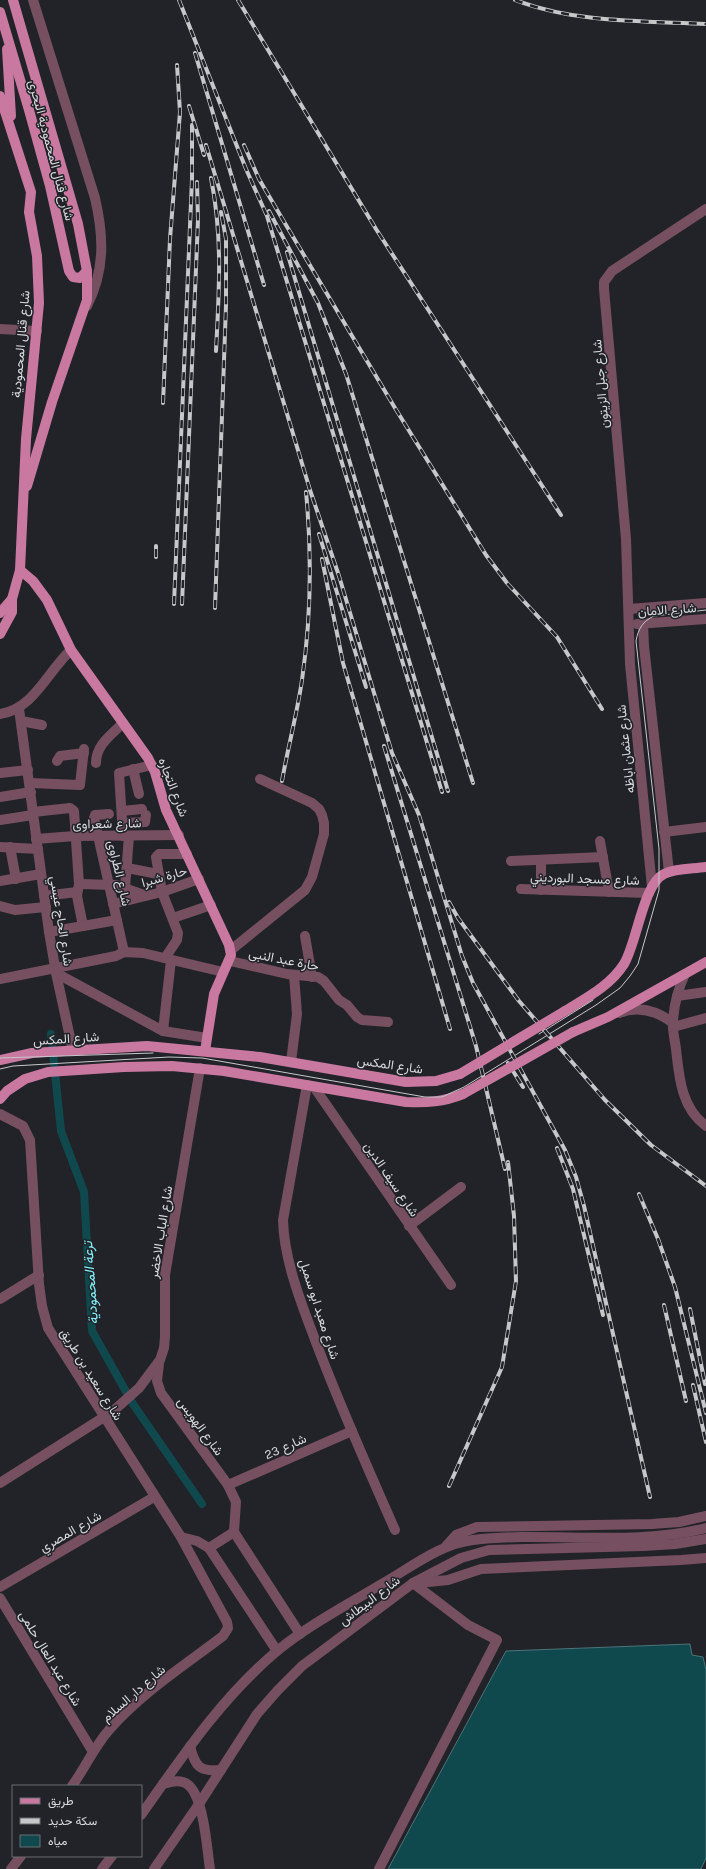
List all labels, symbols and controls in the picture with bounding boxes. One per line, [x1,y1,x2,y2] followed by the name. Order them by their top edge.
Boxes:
[24,78,78,223] street label: شارع قنال المحمودية البحرى
[8,290,35,399] street label: شارع قنال المحمودية
[589,339,614,429] street label: شارع جبل الزيتون
[637,600,697,621] street label: شارع الامان
[613,704,640,794] street label: شارع عثمان اباظه
[153,755,192,820] street label: شارع التجاره
[72,815,142,834] street label: شارع شعراوى
[103,839,134,908] street label: شارع الطراوى
[140,863,189,891] street label: حارة شبرا
[530,869,640,891] street label: شارع مسجد البورديني
[44,875,76,968] street label: شارع الحاج عيسي
[247,945,321,975] street label: حارة عبد النبى
[33,1029,100,1050] street label: شارع المكس
[356,1052,424,1079] street label: شارع المكس
[359,1139,422,1221] street label: شارع سيف الدين
[146,1185,177,1281] street label: شارع الباب الاخضر
[79,1239,102,1325] water label: ترعة المحمودية
[294,1257,343,1362] street label: شارع معبد ابو سمبل
[56,1326,126,1424] street label: شارع سعيد بن طريق
[173,1394,227,1460] street label: شارع الهويس
[262,1431,309,1464] street label: شارع 23
[37,1508,105,1558] street label: شارع المصري
[336,1573,404,1630] street label: شارع البيطاش
[14,1608,85,1710] street label: شارع عبد العال حلمى
[98,1662,169,1727] street label: شارع دار السلام
[12,1785,142,1857] legend
[48,1794,74,1809] text: طريق
[48,1814,97,1828] text: سكة حديد
[48,1834,67,1848] text: مياه

